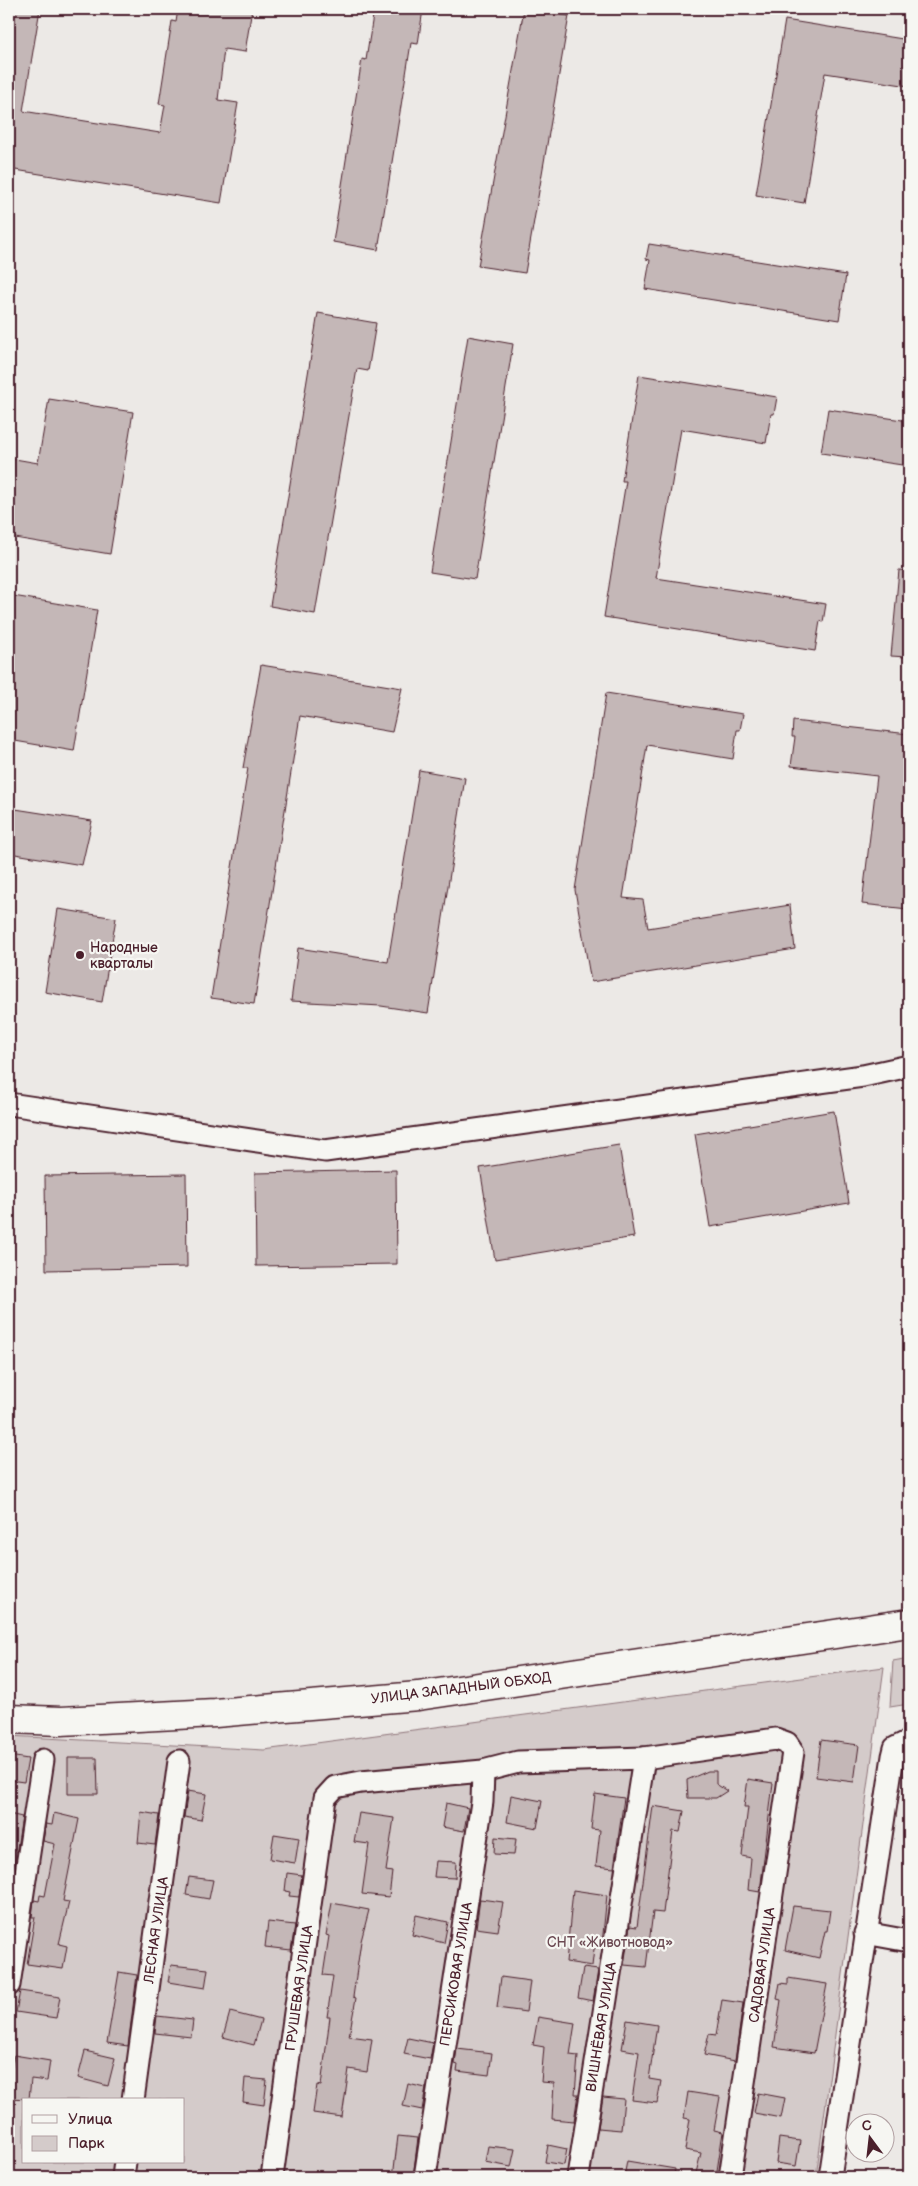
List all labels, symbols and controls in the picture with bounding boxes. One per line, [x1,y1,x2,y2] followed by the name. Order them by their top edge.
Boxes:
[90,939,158,972] place label: Народные кварталы
[74,949,86,961] marker: Народные кварталы
[370,1668,552,1708] street label: УЛИЦА ЗАПАДНЫЙ ОБХОД
[140,1875,172,1985] street label: ЛЕСНАЯ УЛИЦА
[436,1900,476,2047] street label: ПЕРСИКОВАЯ УЛИЦА
[745,1906,779,2024] street label: САДОВАЯ УЛИЦА
[282,1923,316,2052] street label: ГРУШЕВАЯ УЛИЦА
[547,1934,673,1951] park label: СНТ «Животновод»
[581,1960,620,2093] street label: ВИШНЁВАЯ УЛИЦА
[22,2098,185,2164] legend
[68,2110,113,2129] text: Улица
[846,2114,896,2164] north arrow
[860,2116,874,2135] text: С
[68,2134,105,2153] text: Парк

